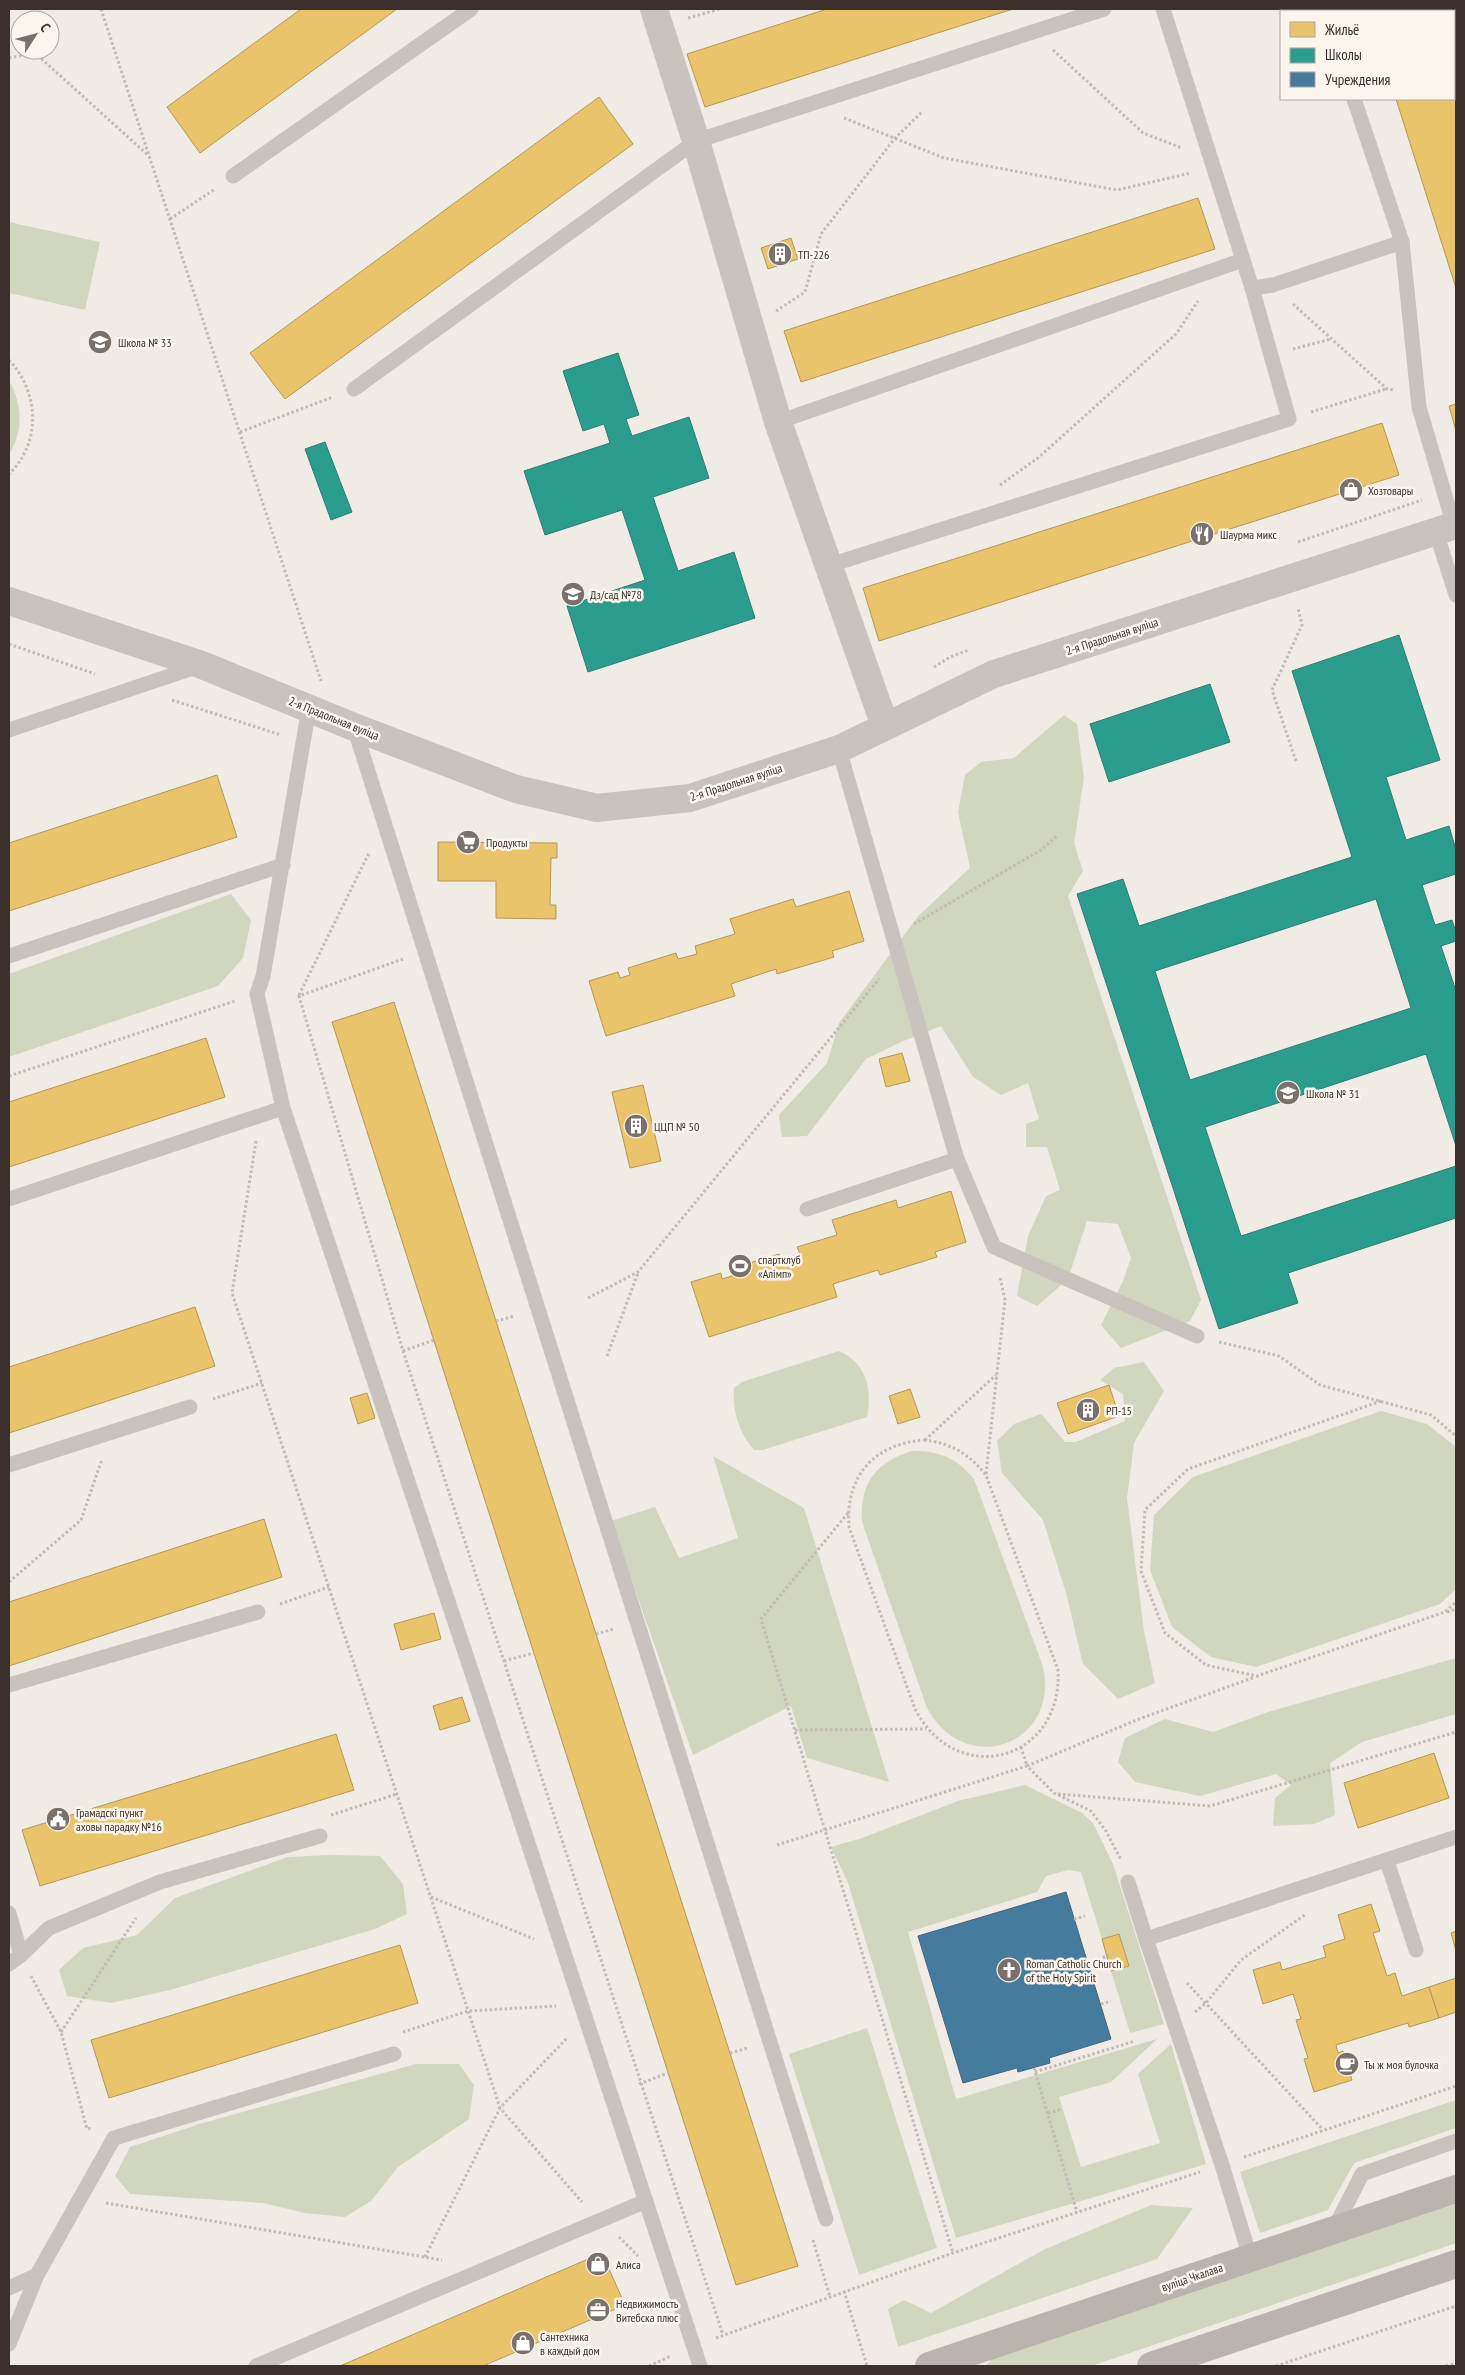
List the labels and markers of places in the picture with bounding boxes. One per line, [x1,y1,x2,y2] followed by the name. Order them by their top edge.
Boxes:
[767,241,793,267] building icon: ТП-226
[798,247,829,262] place label: ТП-226
[87,329,113,355] school or university icon: Школа № 33
[118,335,172,350] place label: Школа № 33
[1338,477,1364,503] shop icon: Хозтовары
[1368,483,1413,498] place label: Хозтовары
[1189,521,1215,547] restaurant icon: Шаурма микс
[1220,527,1278,542] place label: Шаурма микс
[560,581,586,607] school or university icon: Дз/сад №78
[590,587,642,602] place label: Дз/сад №78
[455,829,481,855] supermarket icon: Продукты
[486,835,527,850] place label: Продукты
[1275,1080,1301,1106] school or university icon: Школа № 31
[1306,1086,1360,1101] place label: Школа № 31
[623,1113,649,1139] building icon: ЦЦП № 50
[654,1119,699,1134] place label: ЦЦП № 50
[758,1252,801,1281] place label: спартклуб «Алімп»
[727,1253,753,1279] sports icon: спартклуб «Алімп»
[1075,1397,1101,1423] building icon: РП-15
[1106,1403,1132,1418] place label: РП-15
[76,1805,162,1834] place label: Грамадскі пункт аховы парадку №16
[45,1806,71,1832] public building icon: Грамадскі пункт аховы парадку №16
[1026,1956,1122,1985] place label: Roman Catholic Church of the Holy Spirit
[996,1957,1022,1983] church icon: Roman Catholic Church of the Holy Spirit
[1334,2051,1360,2077] cafe icon: Ты ж моя булочка
[1364,2057,1439,2072] place label: Ты ж моя булочка
[585,2251,611,2277] shop icon: Алиса
[616,2257,641,2272] place label: Алиса
[616,2296,679,2325] place label: Недвижимость Витебска плюс
[585,2297,611,2323] office icon: Недвижимость Витебска плюс
[540,2329,600,2358] place label: Сантехника в каждый дом
[510,2330,536,2356] shop icon: Сантехника в каждый дом

